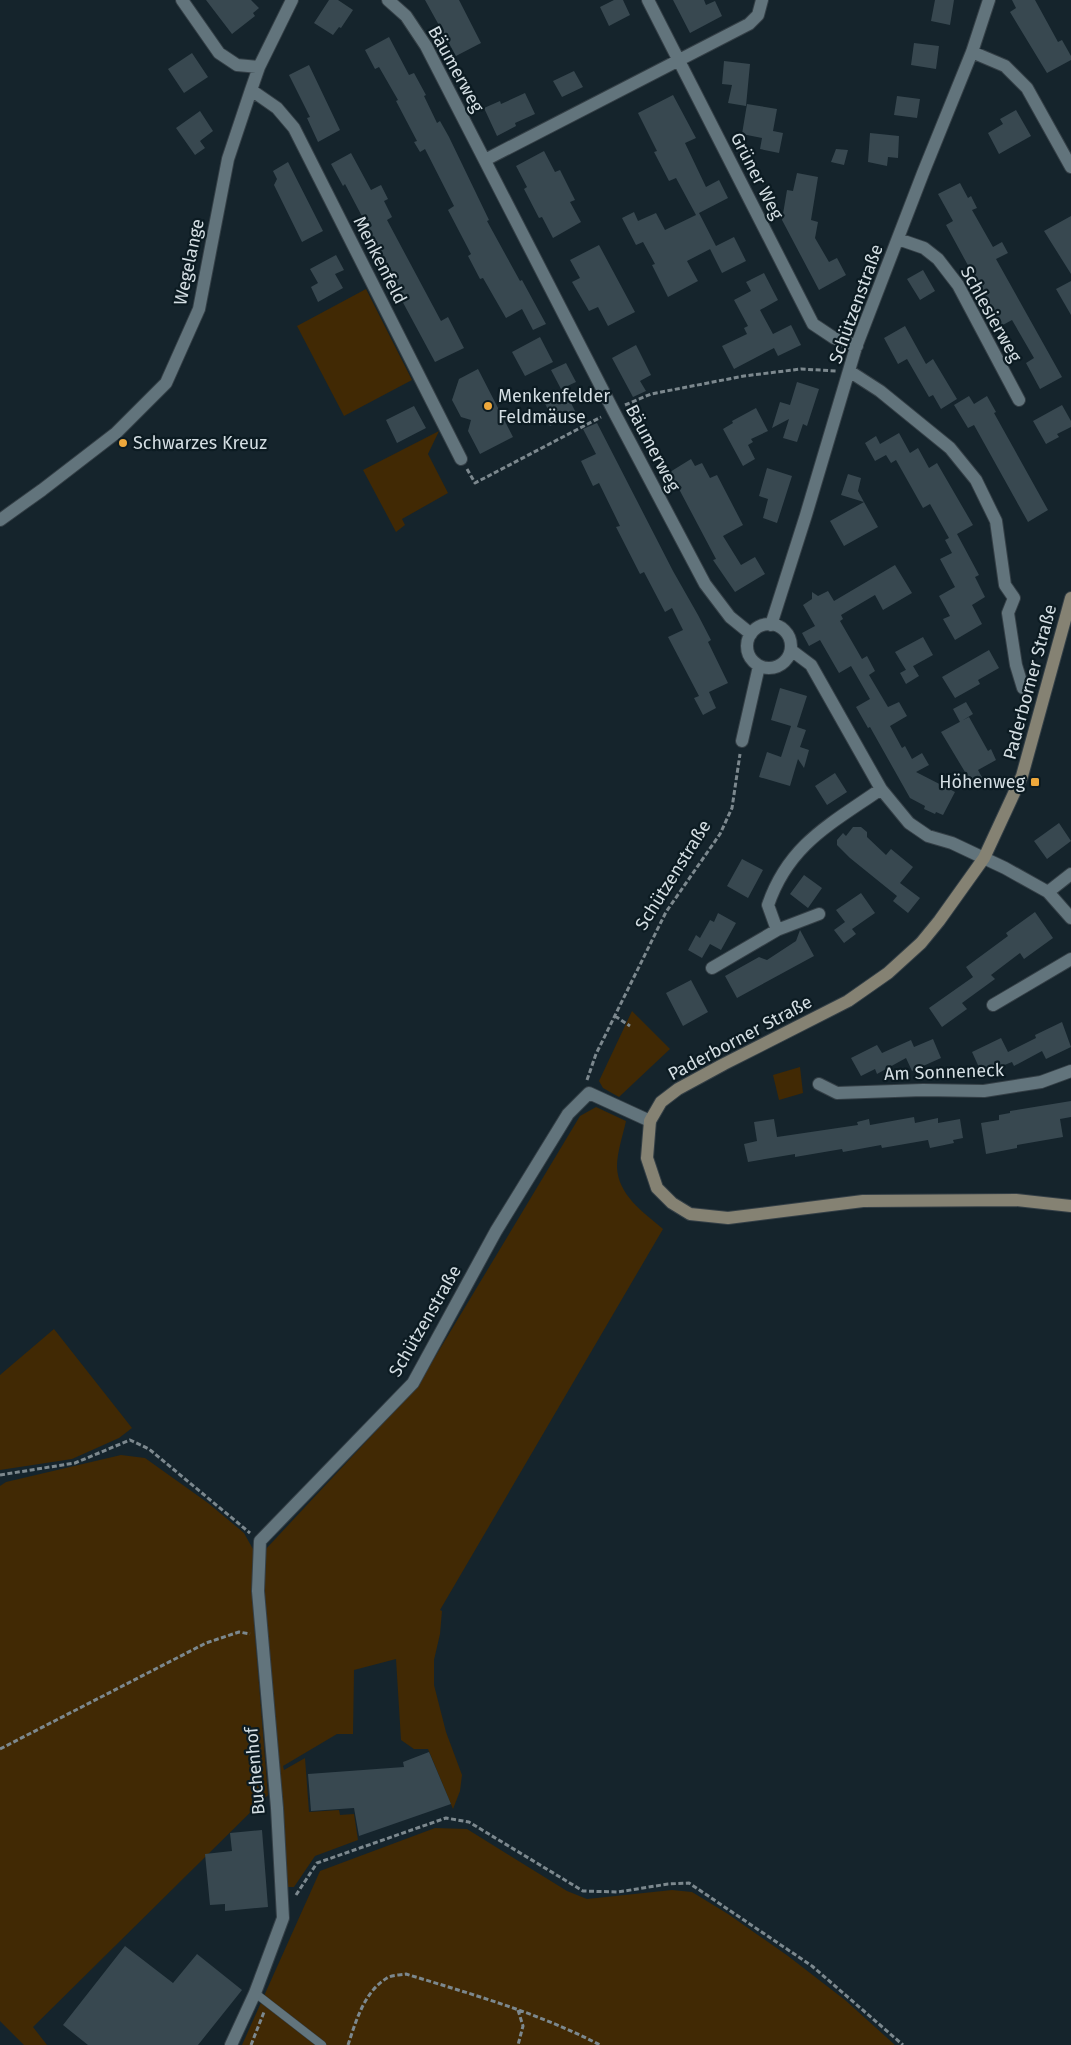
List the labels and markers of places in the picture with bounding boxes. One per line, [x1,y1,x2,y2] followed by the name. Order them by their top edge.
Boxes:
[498,385,610,428] place label: Menkenfelder Feldmäuse
[482,400,494,412] marker: Menkenfelder Feldmäuse
[133,432,267,454] place label: Schwarzes Kreuz
[117,437,129,449] marker: Schwarzes Kreuz
[939,771,1026,793] place label: Höhenweg
[1029,776,1041,788] marker: Höhenweg

